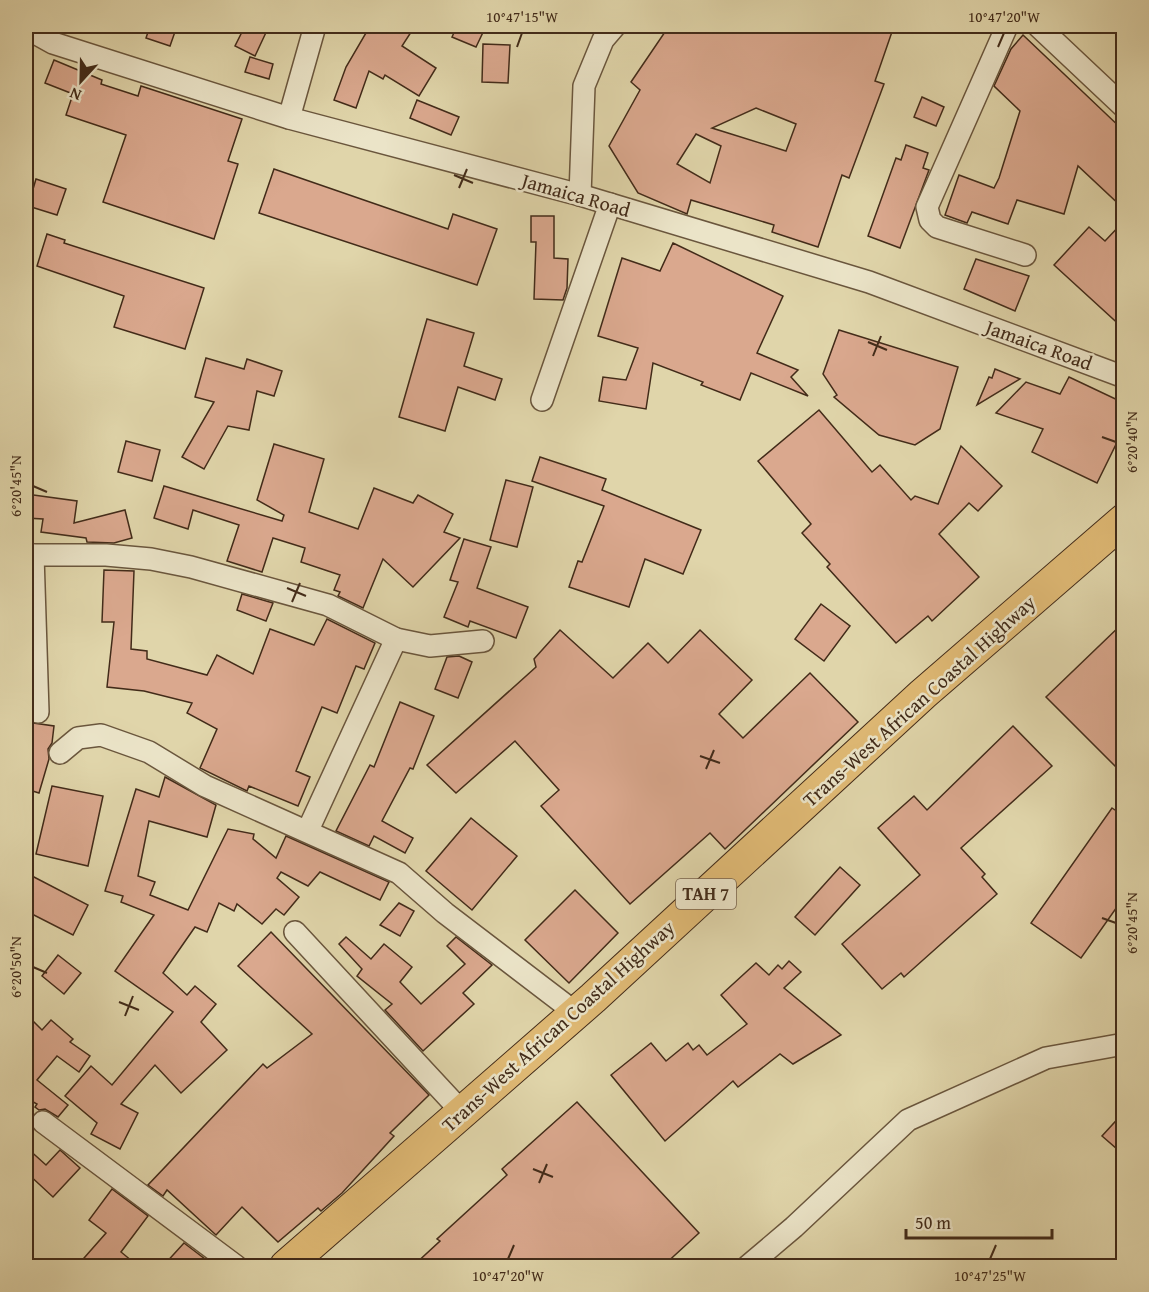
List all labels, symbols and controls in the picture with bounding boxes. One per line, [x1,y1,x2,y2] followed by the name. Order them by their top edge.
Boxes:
[486,6,558,27] text: 10°47'15"W
[968,6,1040,27] text: 10°47'20"W
[51,51,111,111] north arrow
[66,82,85,108] text: N
[516,164,634,224] street label: Jamaica Road
[979,311,1097,377] street label: Jamaica Road
[1121,411,1142,473] text: 6°20'40"N
[5,455,26,517] text: 6°20'45"N
[796,588,1042,813] street label: Trans-West African Coastal Highway
[676,879,736,909] road number: TAH 7
[1121,892,1142,954] text: 6°20'45"N
[435,913,681,1138] street label: Trans-West African Coastal Highway
[5,936,26,998] text: 6°20'50"N
[906,1202,1052,1240] scale bar
[915,1209,951,1236] text: 50 m
[472,1265,544,1286] text: 10°47'20"W
[954,1265,1026,1286] text: 10°47'25"W

